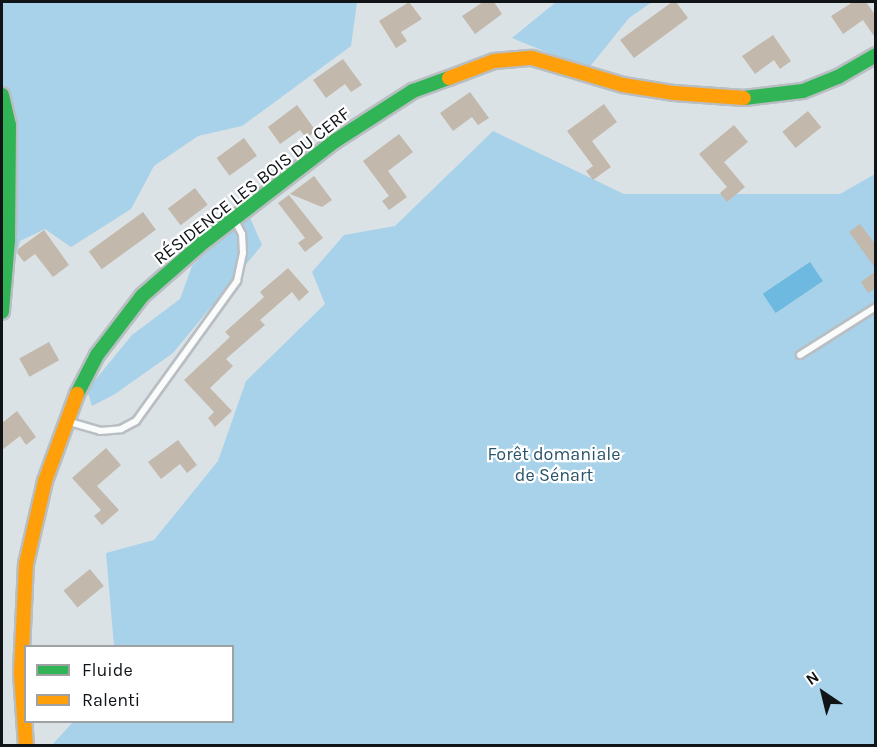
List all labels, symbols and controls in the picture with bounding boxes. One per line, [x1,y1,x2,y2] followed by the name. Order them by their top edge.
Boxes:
[150,103,354,269] street label: RÉSIDENCE LES BOIS DU CERF
[487,444,621,486] park label: Forêt domaniale de Sénart
[24,645,234,723] legend
[82,659,133,681] text: Fluide
[793,663,853,723] north arrow
[802,667,823,689] text: N
[82,689,140,711] text: Ralenti

